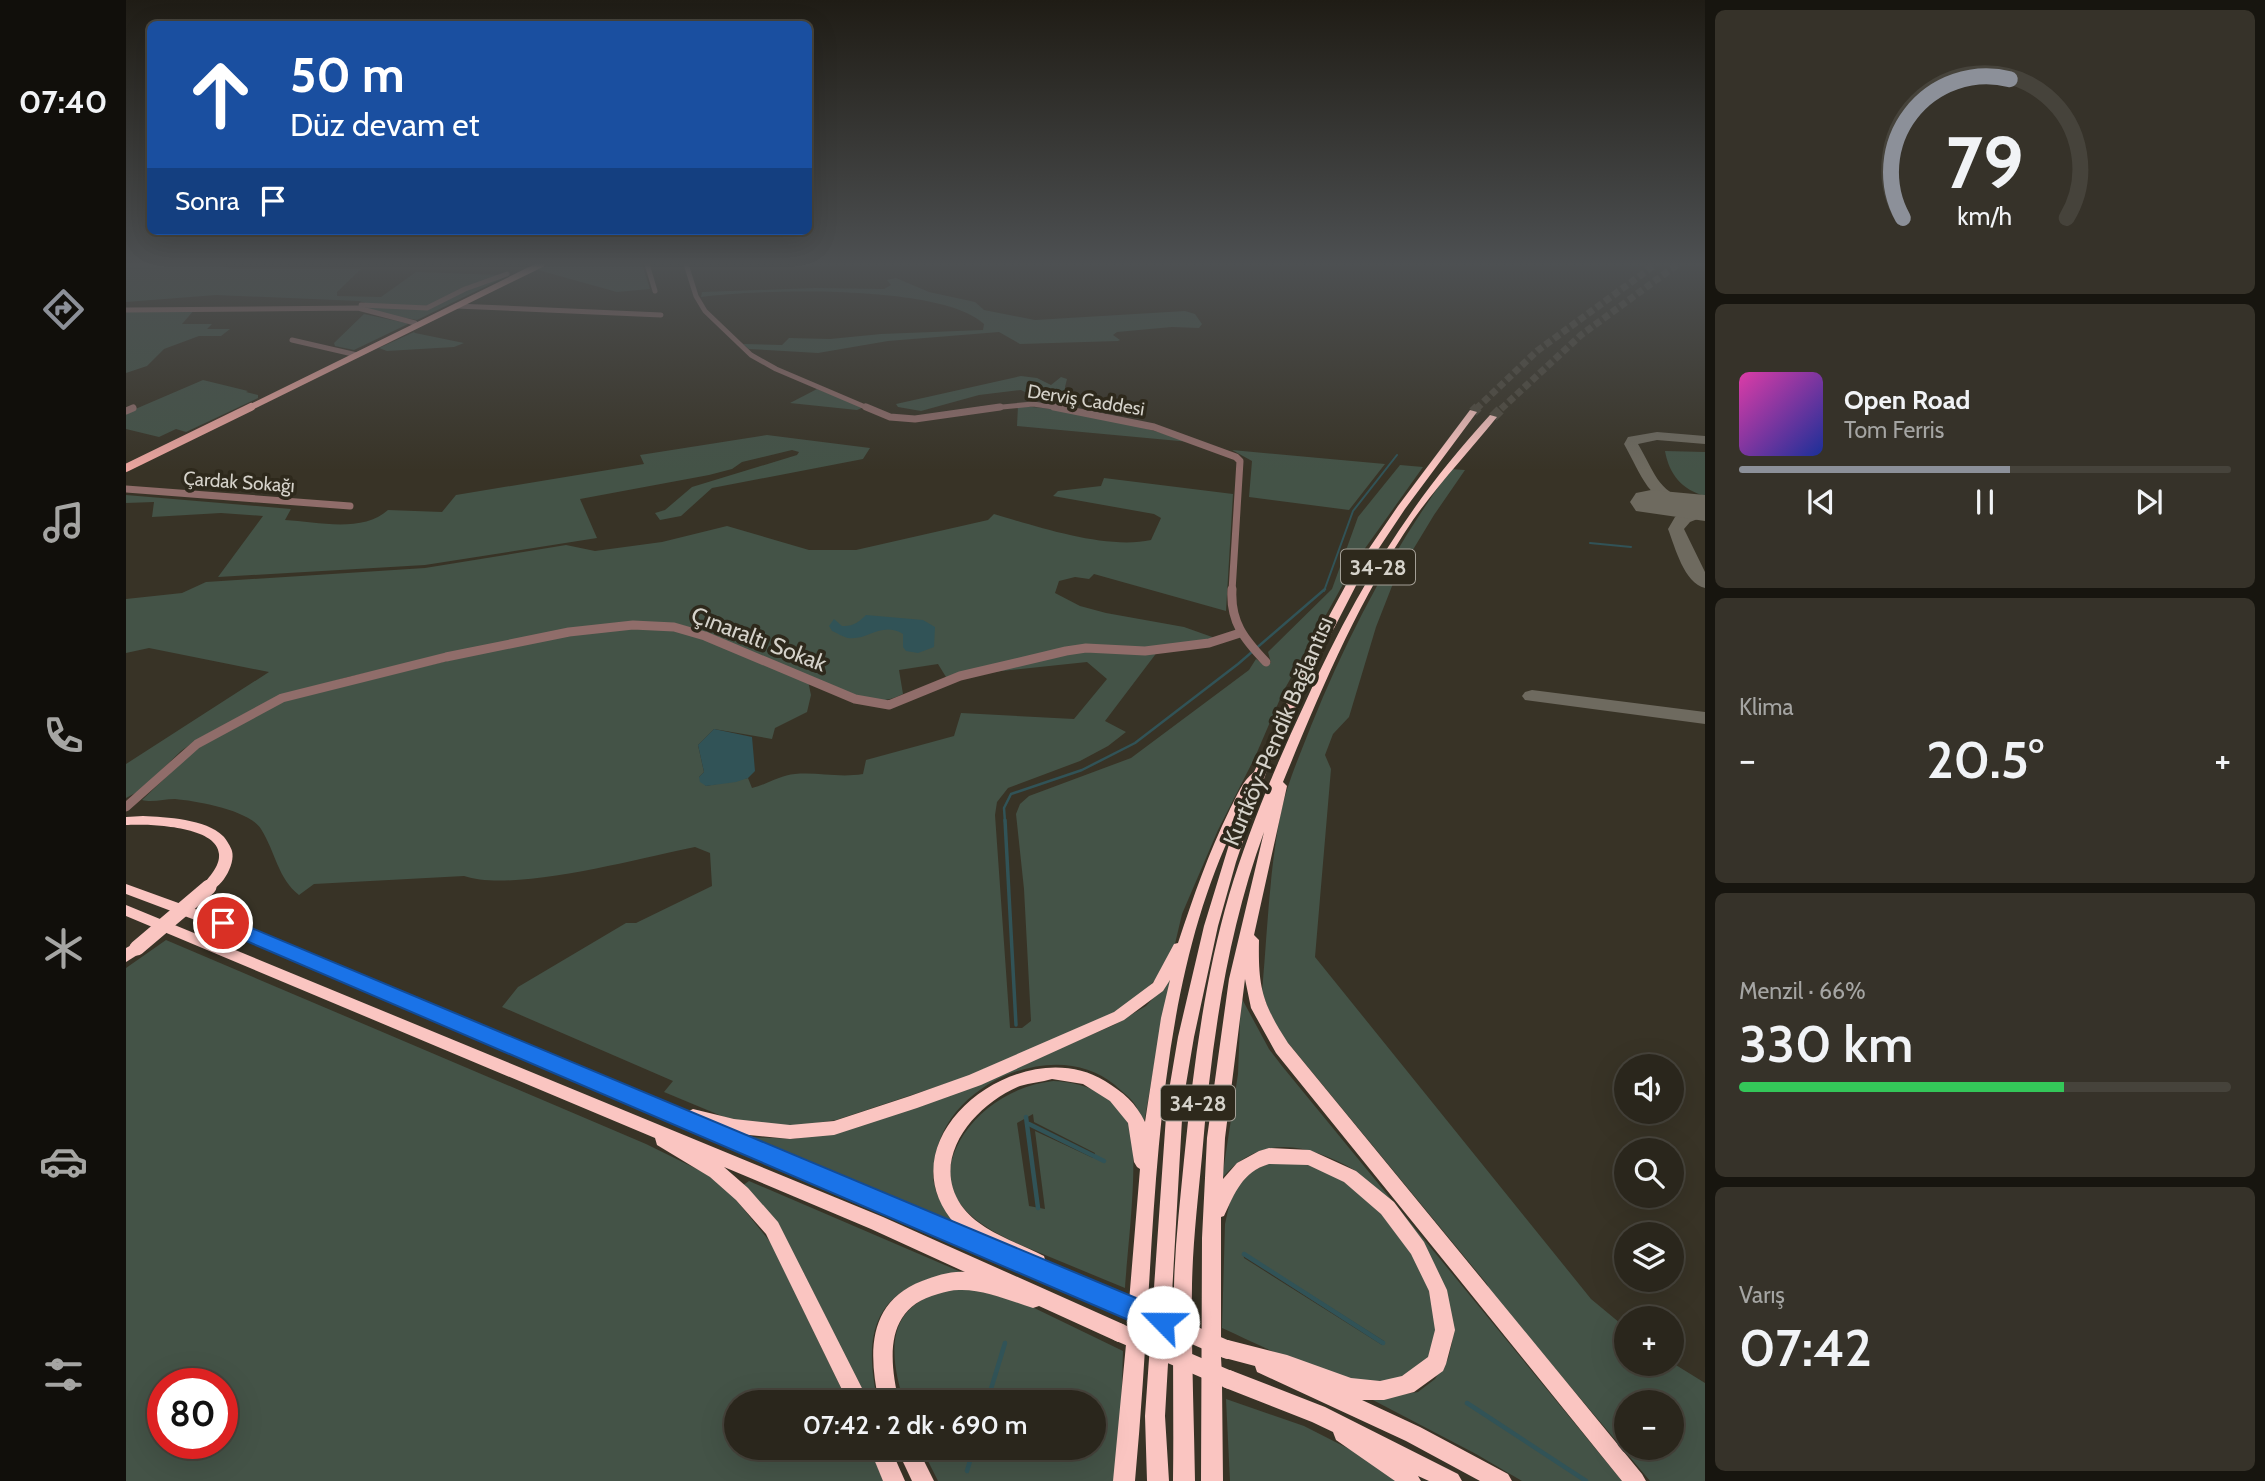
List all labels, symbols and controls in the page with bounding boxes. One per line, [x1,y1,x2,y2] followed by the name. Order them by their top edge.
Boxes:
[290,45,405,104] text: 50 m
[175,49,266,140] icon: ahead
[19,82,107,121] text: 07:40
[290,105,479,144] text: Düz devam et
[1946,118,2024,206] text: 79
[254,182,292,220] icon: arrive
[175,185,240,217] text: Sonra
[1958,201,2012,231] text: km/h
[39,285,88,334] icon: directions
[1026,379,1146,421] street label: Derviş Caddesi
[1844,384,1970,416] text: Open Road
[1844,416,1944,444] text: Tom Ferris
[183,467,295,497] street label: Çardak Sokağı
[1802,483,1840,521] icon: previous
[1966,483,2004,521] icon: pause
[2130,483,2168,521] icon: next
[39,498,88,547] icon: music
[1341,550,1415,584] road number: 34-28
[687,600,831,678] street label: Çınaraltı Sokak
[1217,612,1339,850] street label: Kurtköy-Pendik Bağlantısı
[1739,693,1794,721] text: Klima
[39,711,88,760] icon: phone
[1926,728,2044,791] text: 20.5°
[1739,736,1756,783] text: −
[2214,736,2231,783] text: +
[193,893,253,953] pin
[204,904,242,942] icon: arrive
[39,924,88,973] icon: climate
[1739,977,1866,1005] text: Menzil · 66%
[1739,1012,1913,1075] text: 330 km
[1614,1054,1684,1460] map controls
[1614,1054,1684,1124] button: sound
[1161,1086,1235,1120] road number: 34-28
[39,1137,88,1186] icon: car
[1614,1138,1684,1208] button: search
[1614,1222,1684,1292] button: layers
[1739,1281,1785,1309] text: Varış
[1126,1285,1200,1359] position arrow
[1614,1306,1684,1376] button: +
[1739,1316,1872,1379] text: 07:42
[39,1350,88,1399] icon: filters
[147,1368,238,1459] speed limit sign: 80
[1614,1390,1684,1460] button: −
[803,1409,1027,1441] text: 07:42 · 2 dk · 690 m

